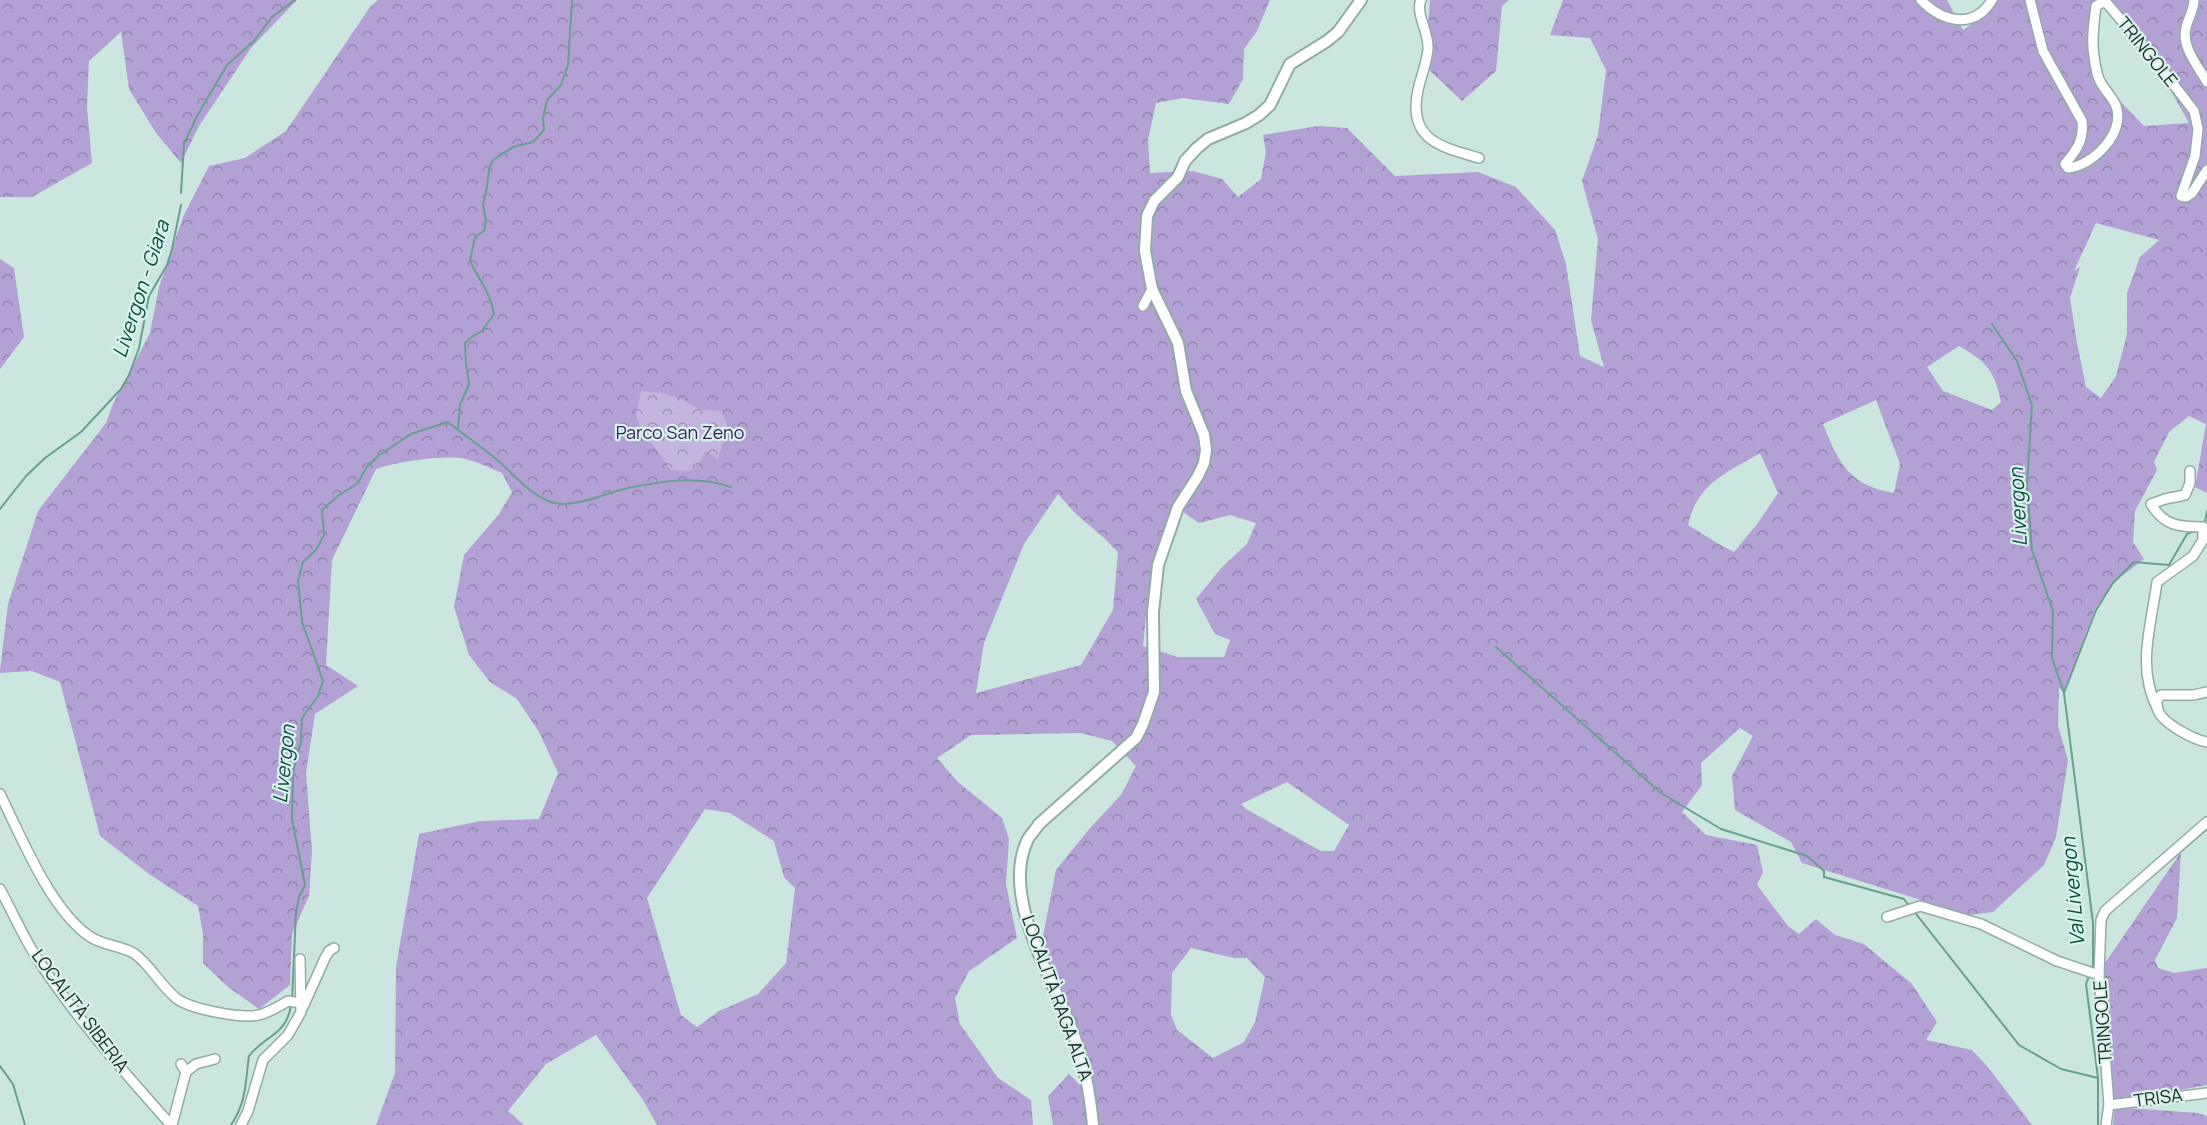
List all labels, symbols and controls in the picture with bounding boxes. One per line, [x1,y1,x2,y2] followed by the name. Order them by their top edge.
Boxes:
[2112,11,2183,91] street label: TRINGOLE
[106,216,176,361] water label: Livergon - Giara
[616,420,744,444] park label: Parco San Zeno
[2002,466,2033,547] water label: Livergon
[266,722,301,804] water label: Livergon
[2054,835,2091,948] water label: Val Livergon
[1017,911,1099,1084] street label: LOCALITÀ RAGA ALTA
[27,944,135,1077] street label: LOCALITÀ SIBERIA
[2087,979,2117,1065] street label: TRINGOLE
[2132,1082,2184,1112] street label: TRISA

